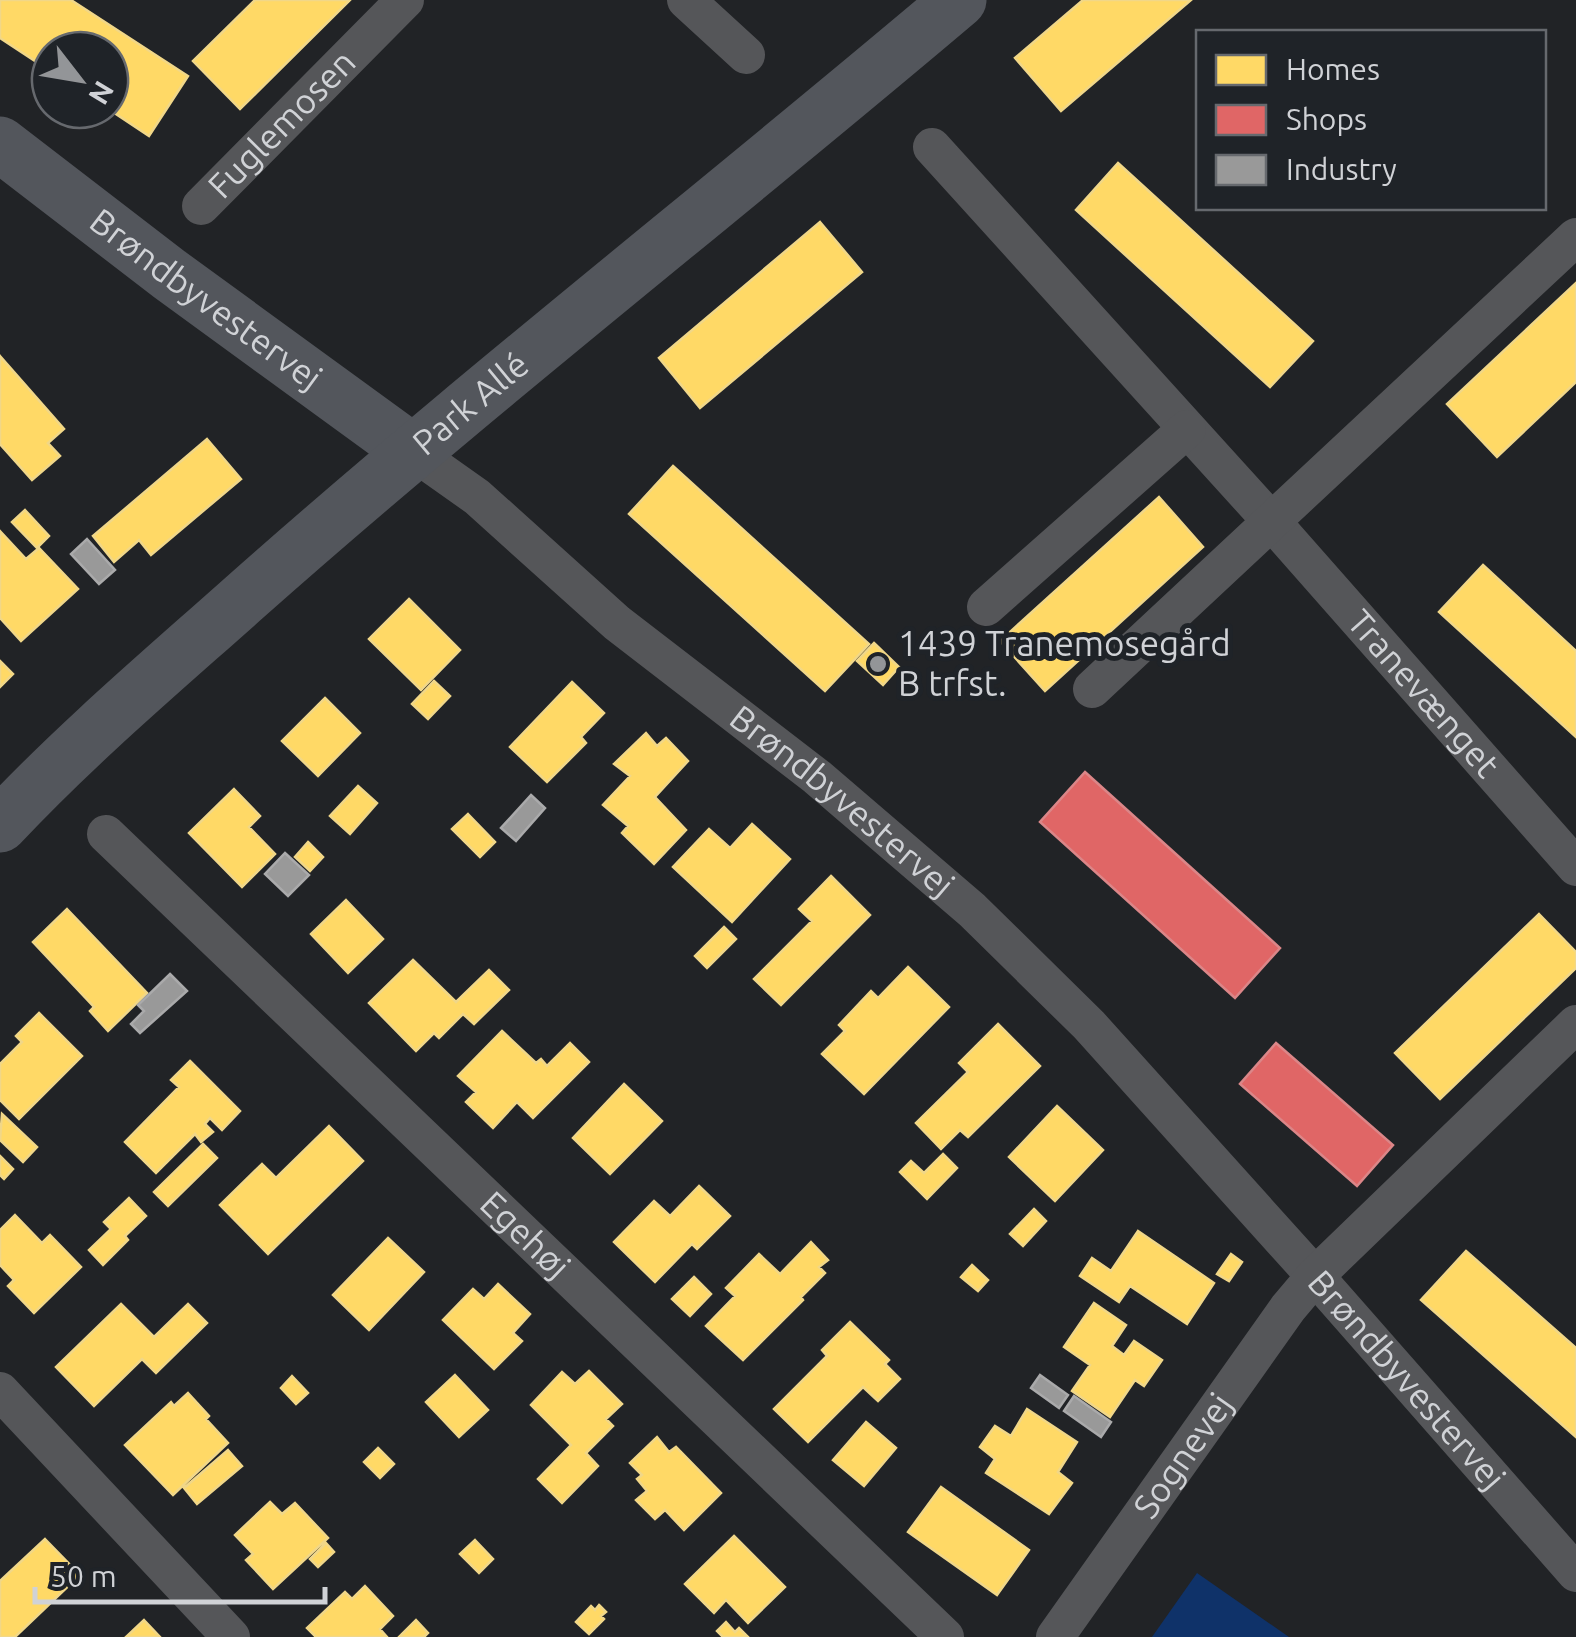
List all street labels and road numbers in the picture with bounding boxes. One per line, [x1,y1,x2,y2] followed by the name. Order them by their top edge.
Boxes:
[200,41,363,206] street label: Fuglemosen
[83,200,330,397] street label: Brøndbyvestervej
[404,343,536,463] street label: Park Allé
[1340,601,1508,785] street label: Tranevænget
[723,697,962,904] street label: Brøndbyvestervej
[473,1183,578,1286] street label: Egehøj
[1301,1262,1514,1497] street label: Brøndbyvestervej
[1125,1385,1240,1525] street label: Sognevej

